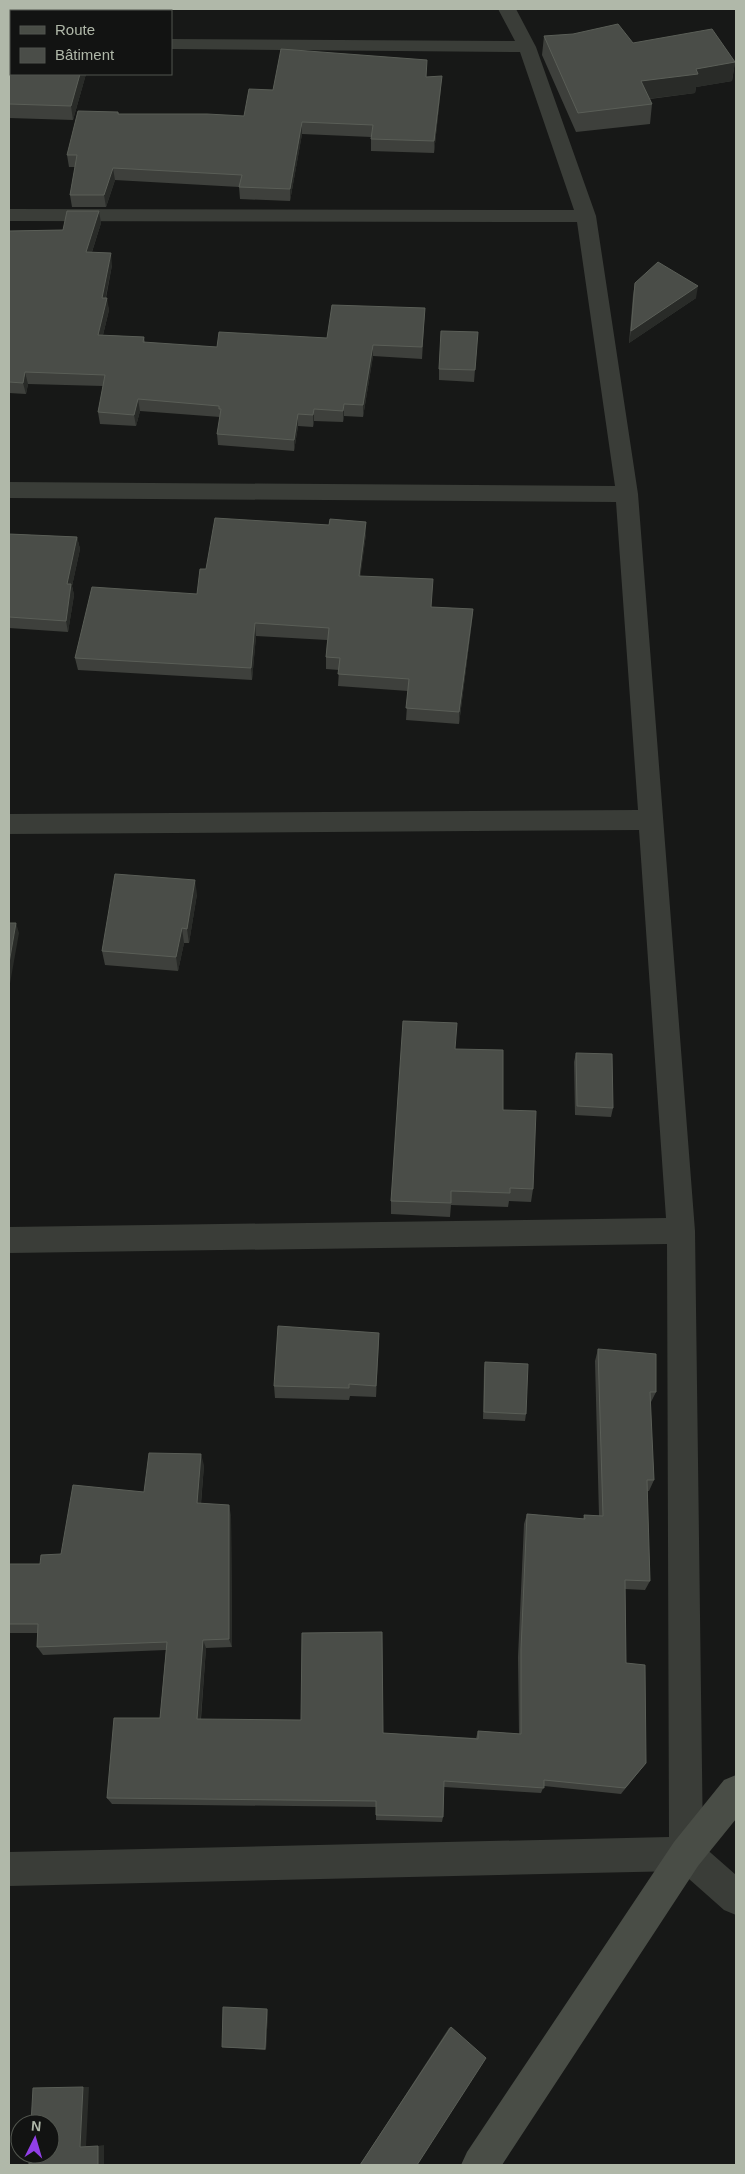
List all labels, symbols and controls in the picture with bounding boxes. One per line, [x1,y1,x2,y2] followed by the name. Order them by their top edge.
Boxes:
[10,10,172,75] legend
[55,21,95,38] text: Route
[55,46,115,63] text: Bâtiment
[10,2114,60,2164] north arrow
[30,2118,42,2134] text: N

